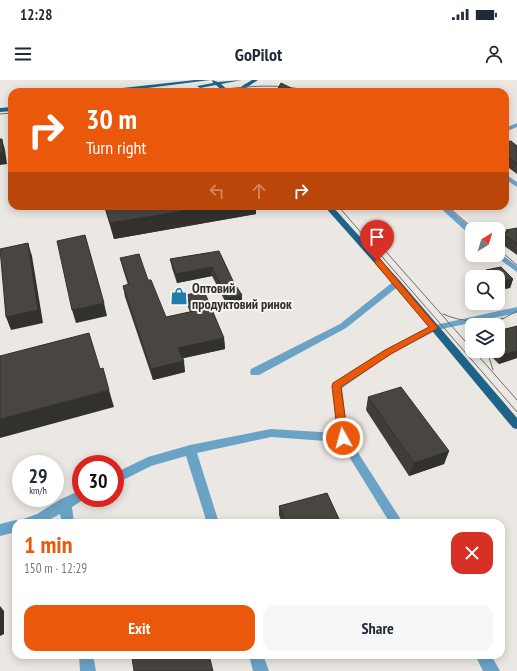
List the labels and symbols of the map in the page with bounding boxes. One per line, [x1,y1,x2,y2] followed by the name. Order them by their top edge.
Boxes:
[360,220,394,261] pin
[465,222,505,262] north arrow
[192,279,292,313] place label: Оптовий продуктовий ринок
[169,286,189,306] shop icon: Оптовий продуктовий ринок
[322,417,364,459] position arrow
[72,455,124,507] speed limit sign: 30

